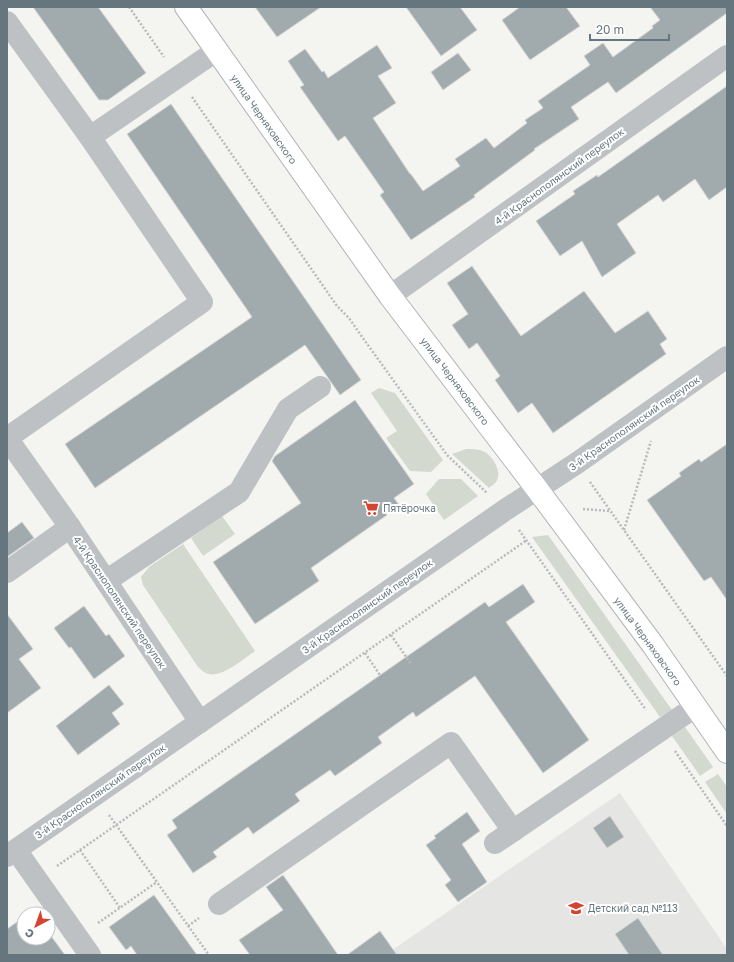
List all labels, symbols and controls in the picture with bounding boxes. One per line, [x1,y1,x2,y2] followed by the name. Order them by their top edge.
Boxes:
[590,16,669,42] scale bar
[596,22,624,37] text: 20 m
[228,72,300,166] street label: улица Черняховского
[492,125,626,227] street label: 4-й Краснополянский переулок
[418,335,492,427] street label: улица Черняховского
[566,373,702,473] street label: 3-й Краснополянский переулок
[362,499,380,517] supermarket icon: Пятёрочка
[383,502,436,514] place label: Пятёрочка
[71,534,169,671] street label: 4-й Краснополянский переулок
[299,556,435,656] street label: 3-й Краснополянский переулок
[612,594,684,688] street label: улица Черняховского
[32,741,168,841] street label: 3-й Краснополянский переулок
[567,899,585,917] school or university icon: Детский сад №113
[588,902,678,914] place label: Детский сад №113
[16,906,56,946] north arrow
[22,926,36,941] text: С

